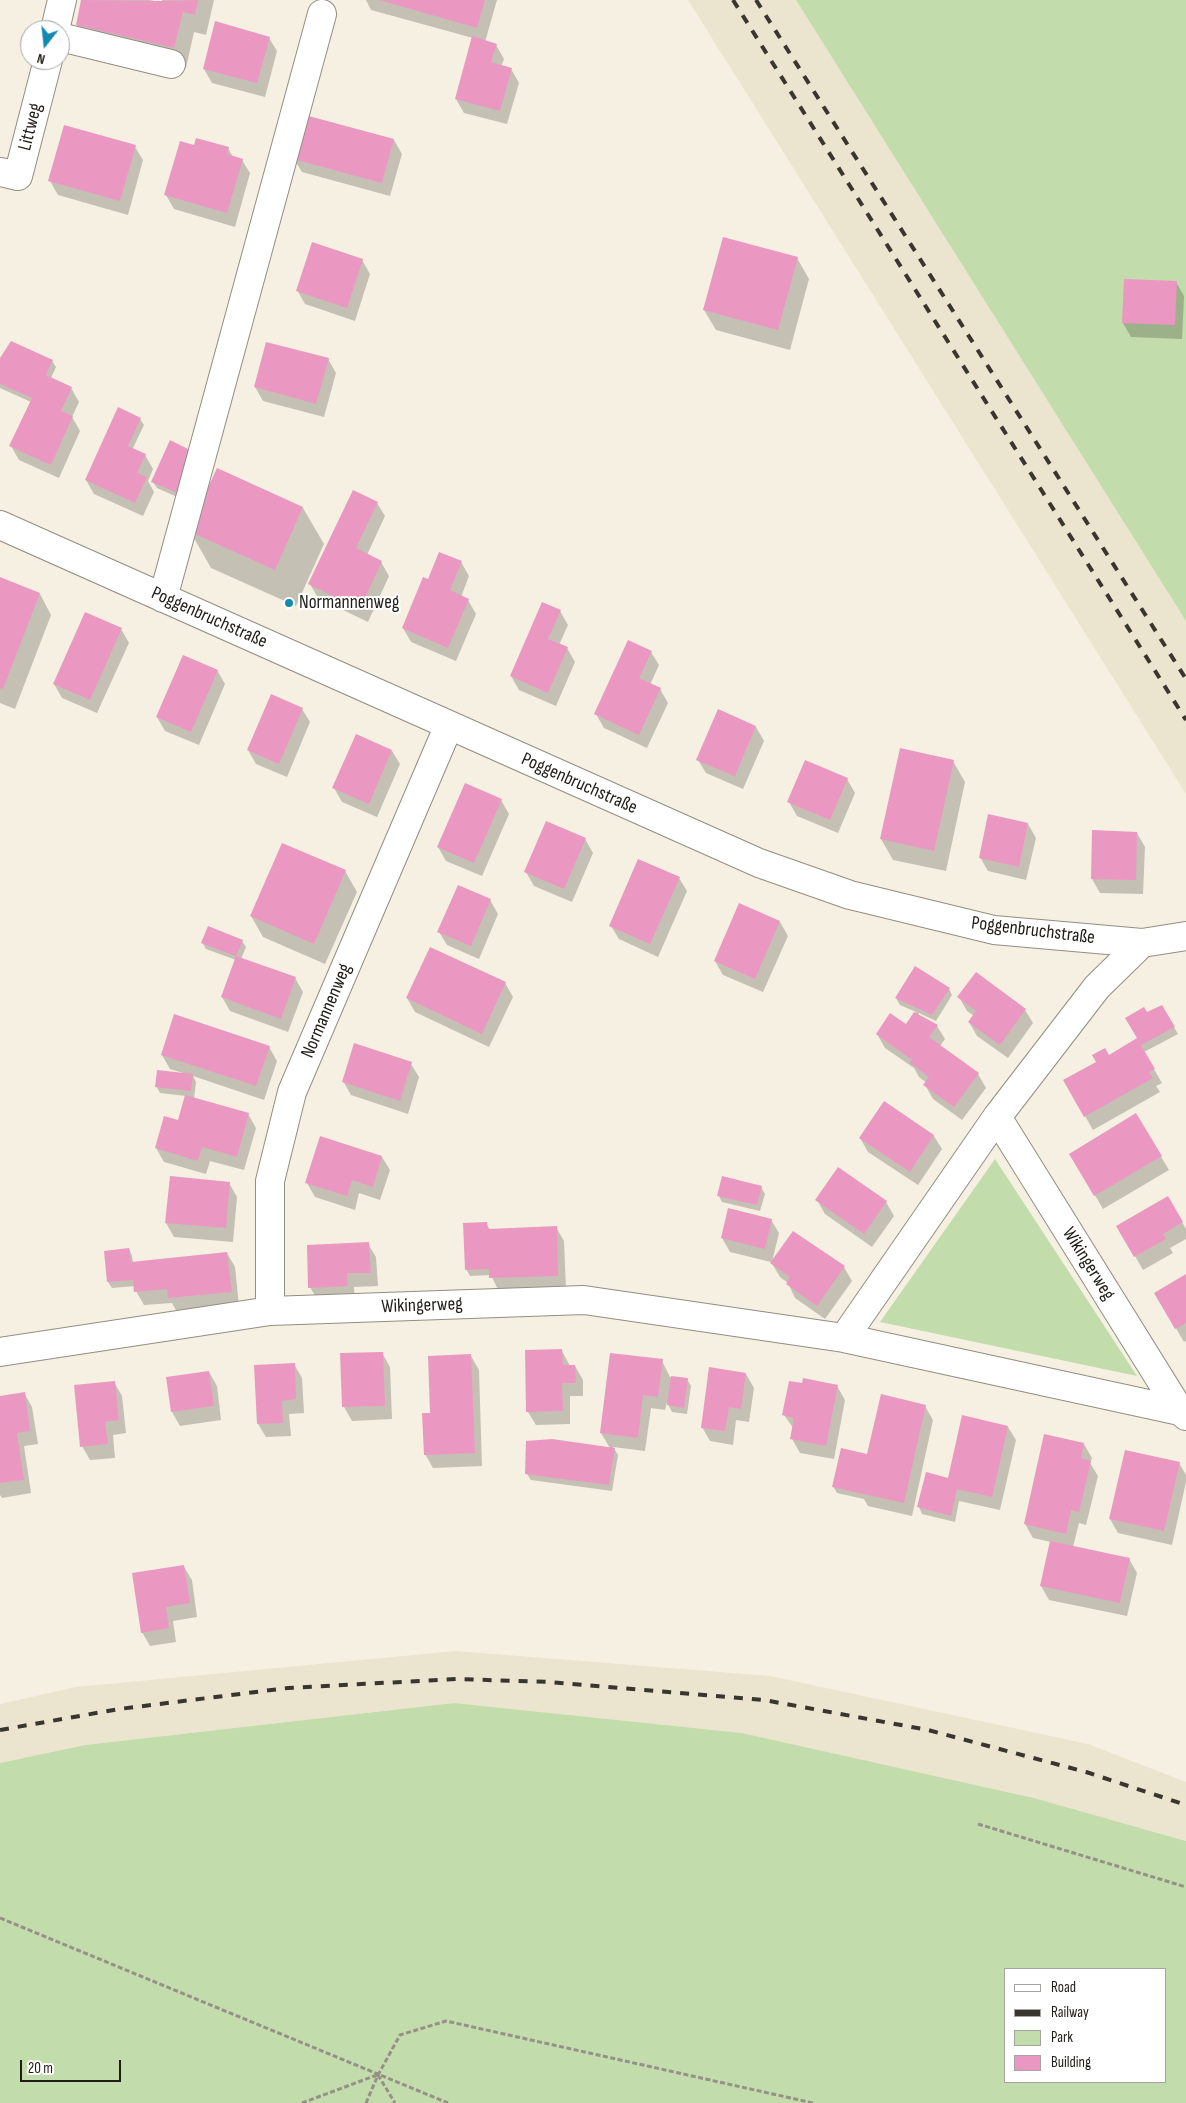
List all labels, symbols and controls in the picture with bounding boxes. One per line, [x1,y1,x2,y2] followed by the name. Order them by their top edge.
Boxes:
[20,20,70,70] north arrow
[35,50,47,68] text: N
[14,101,48,153] street label: Littweg
[148,582,270,654] street label: Poggenbruchstraße
[299,592,399,614] place label: Normannenweg
[283,597,295,609] marker: Normannenweg
[518,748,640,820] street label: Poggenbruchstraße
[970,912,1096,950] street label: Poggenbruchstraße
[297,960,357,1062] street label: Normannenweg
[1057,1223,1119,1305] street label: Wikingerweg
[381,1293,463,1319] street label: Wikingerweg
[1004,1968,1166,2083] legend
[1051,1978,1076,1997] text: Road
[1051,2003,1089,2022] text: Railway
[1051,2028,1073,2047] text: Park
[22,2050,124,2082] scale bar
[1051,2053,1091,2072] text: Building
[28,2059,53,2078] text: 20 m

